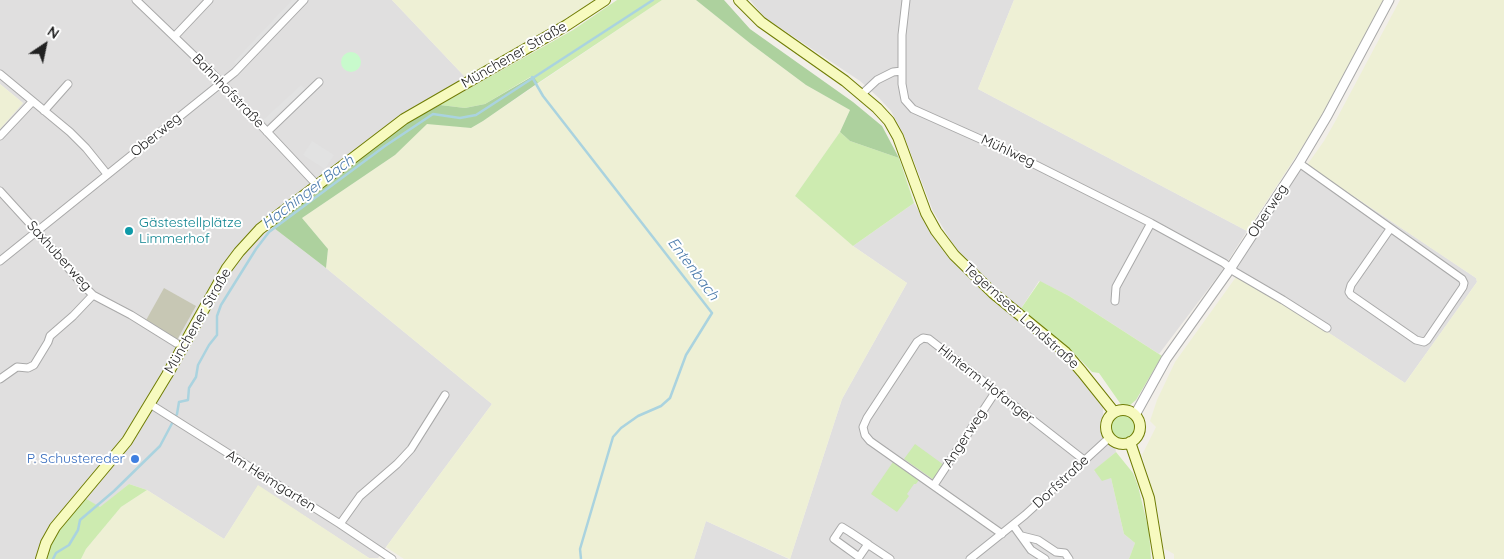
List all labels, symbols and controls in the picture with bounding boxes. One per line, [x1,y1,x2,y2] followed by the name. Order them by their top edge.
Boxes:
[458,18,570,92] street label: Münchener Straße
[20,20,70,70] north arrow
[44,22,63,43] text: N
[188,50,268,132] street label: Bahnhofstraße
[127,109,185,161] street label: Oberweg
[978,131,1038,171] street label: Mühlweg
[258,152,358,232] water label: Hachinger Bach
[1245,181,1291,241] street label: Oberweg
[139,215,242,248] place label: Gästestellplätze Limmerhof
[23,217,95,295] street label: Saxhuberweg
[123,225,135,237] marker: Gästestellplätze Limmerhof
[664,234,722,304] water label: Entenbach
[960,260,1082,372] street label: Tegernseer Landstraße
[161,265,235,377] street label: Münchener Straße
[934,341,1038,427] street label: Hinterm Hofanger
[940,405,990,471] street label: Angerweg
[223,447,319,515] street label: Am Heimgarten
[27,451,125,467] place label: P. Schustereder
[1029,452,1093,512] street label: Dorfstraße
[129,453,141,465] marker: P. Schustereder

